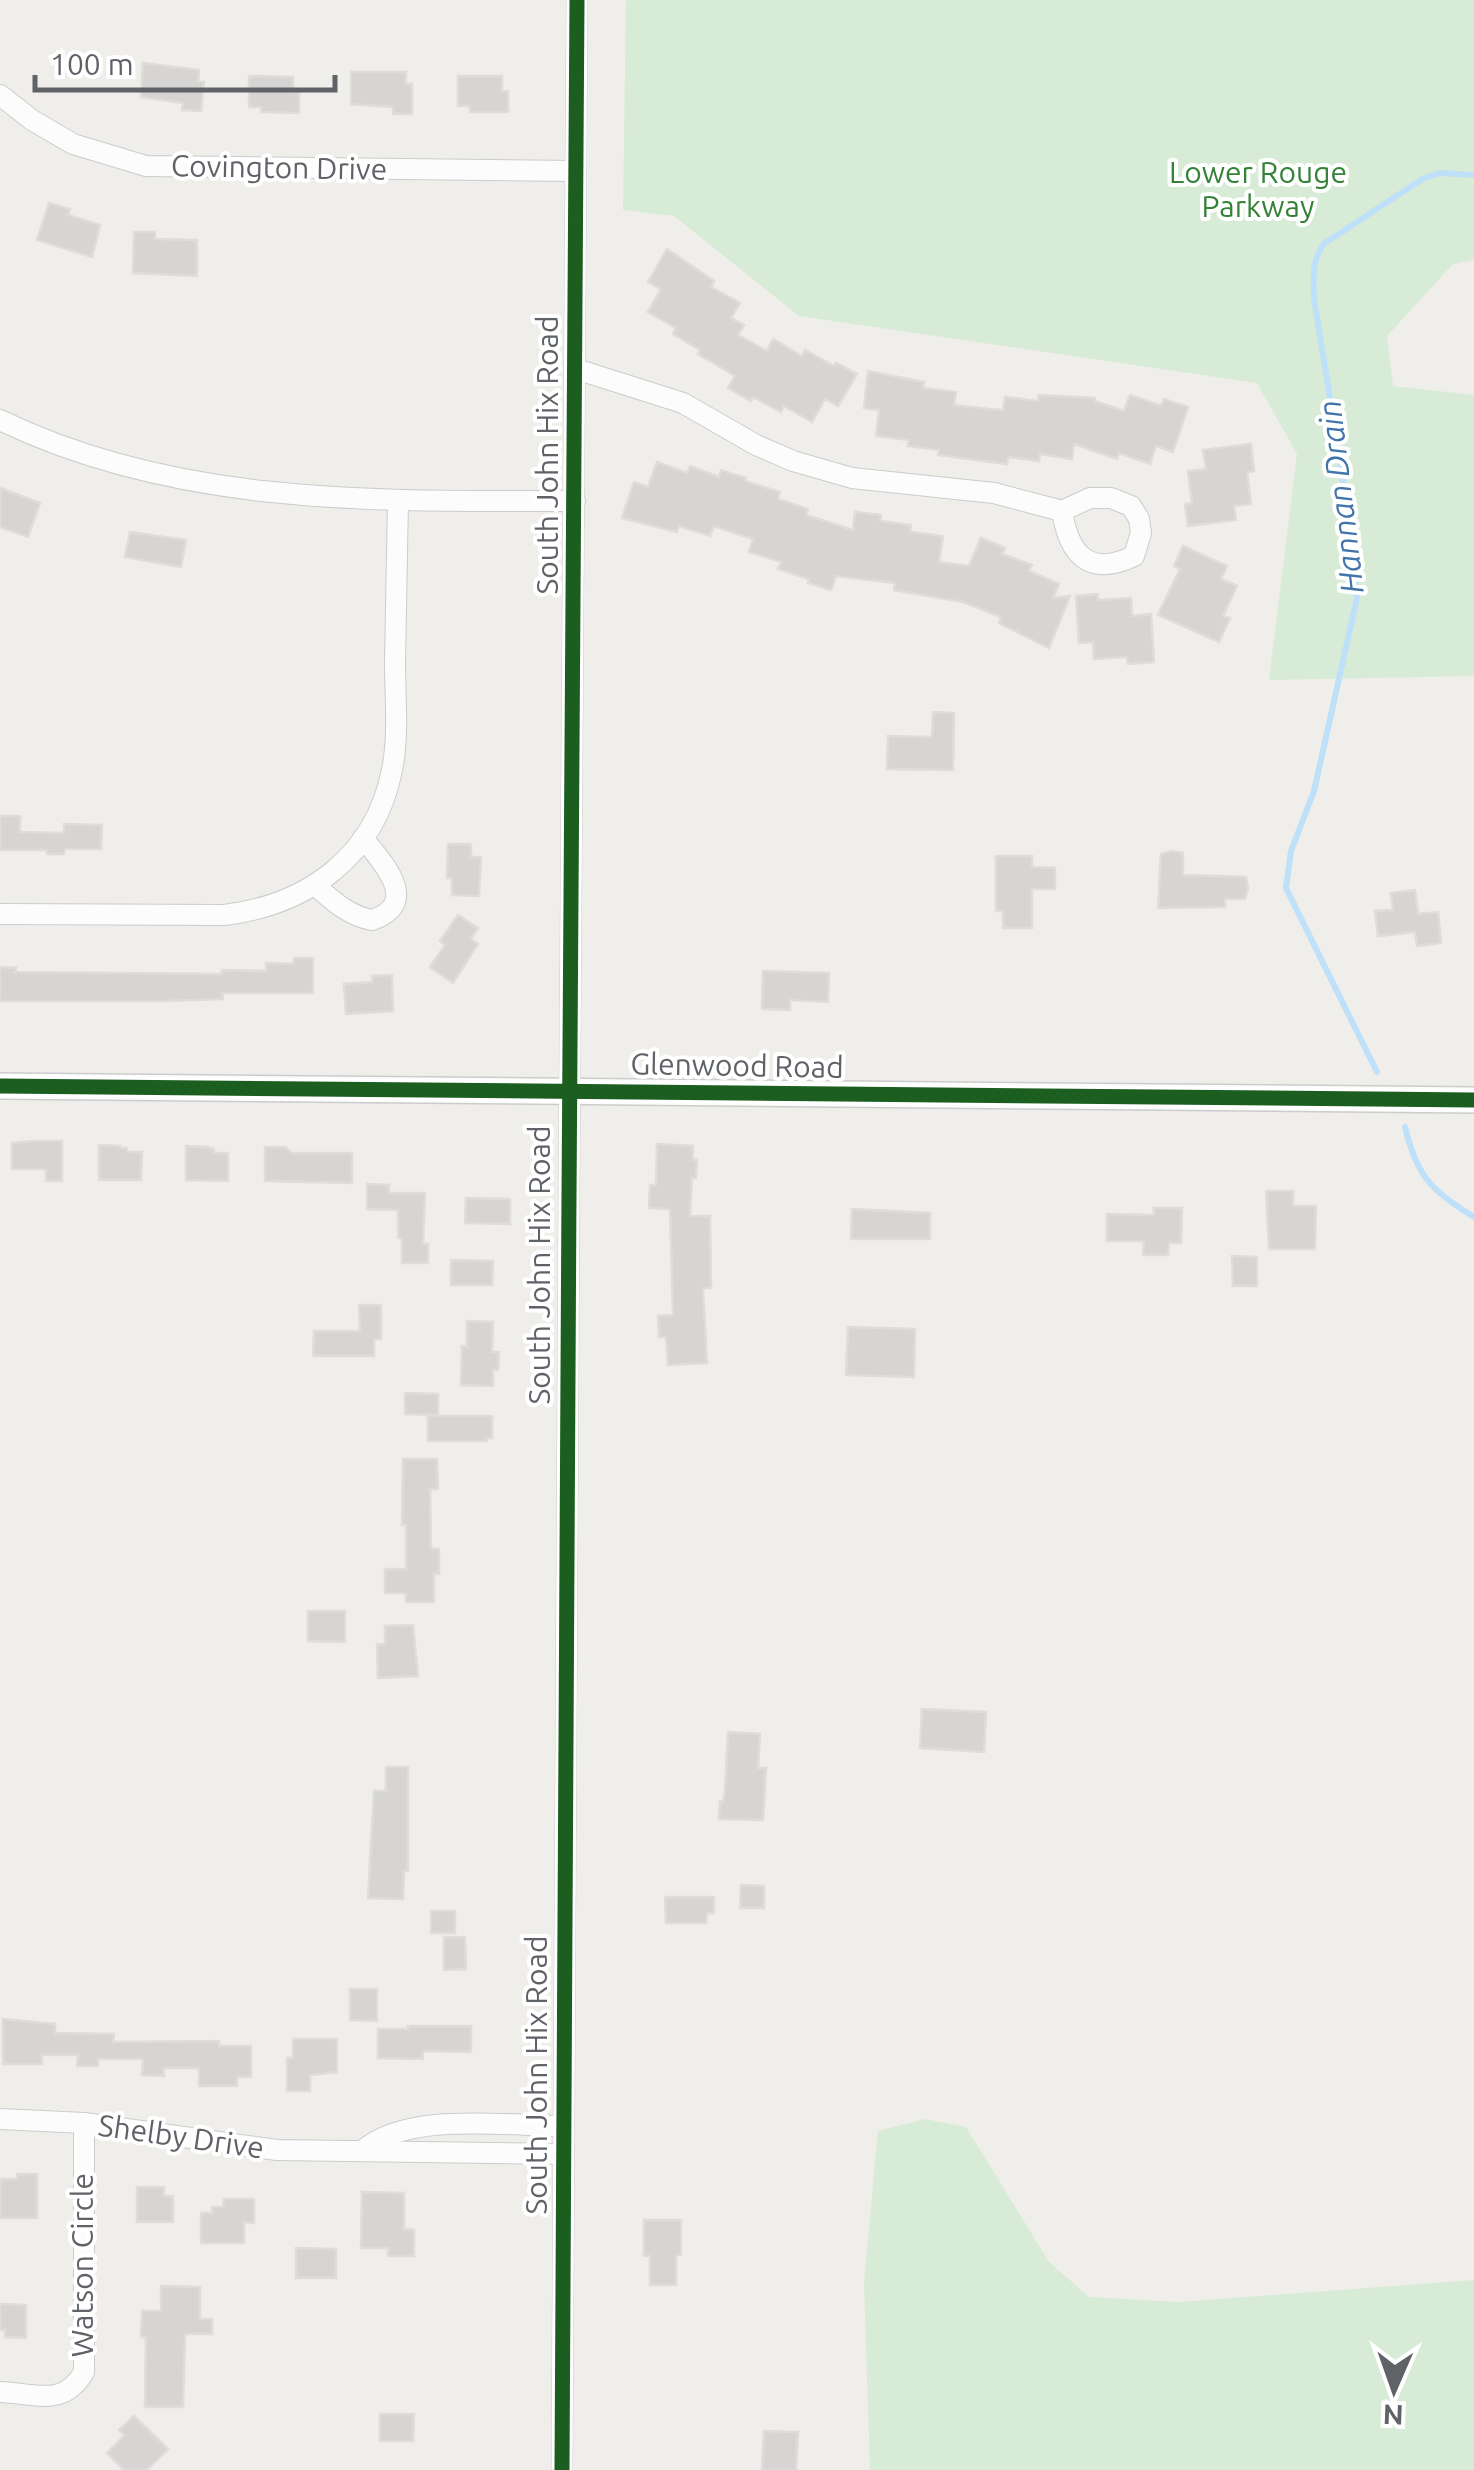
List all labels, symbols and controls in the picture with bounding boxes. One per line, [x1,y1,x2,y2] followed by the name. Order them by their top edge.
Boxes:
[35,30,335,92] scale bar
[50,47,134,81] text: 100 m
[171,148,387,186] street label: Covington Drive
[1169,155,1347,223] park label: Lower Rouge Parkway
[530,316,564,595] street label: South John Hix Road
[1310,398,1370,596] water label: Hannan Drain
[630,1046,844,1084] street label: Glenwood Road
[522,1126,556,1405] street label: South John Hix Road
[519,1936,553,2215] street label: South John Hix Road
[96,2108,266,2164] street label: Shelby Drive
[65,2173,99,2357] street label: Watson Circle
[1344,2340,1444,2440] north arrow
[1382,2400,1404,2431] text: N

